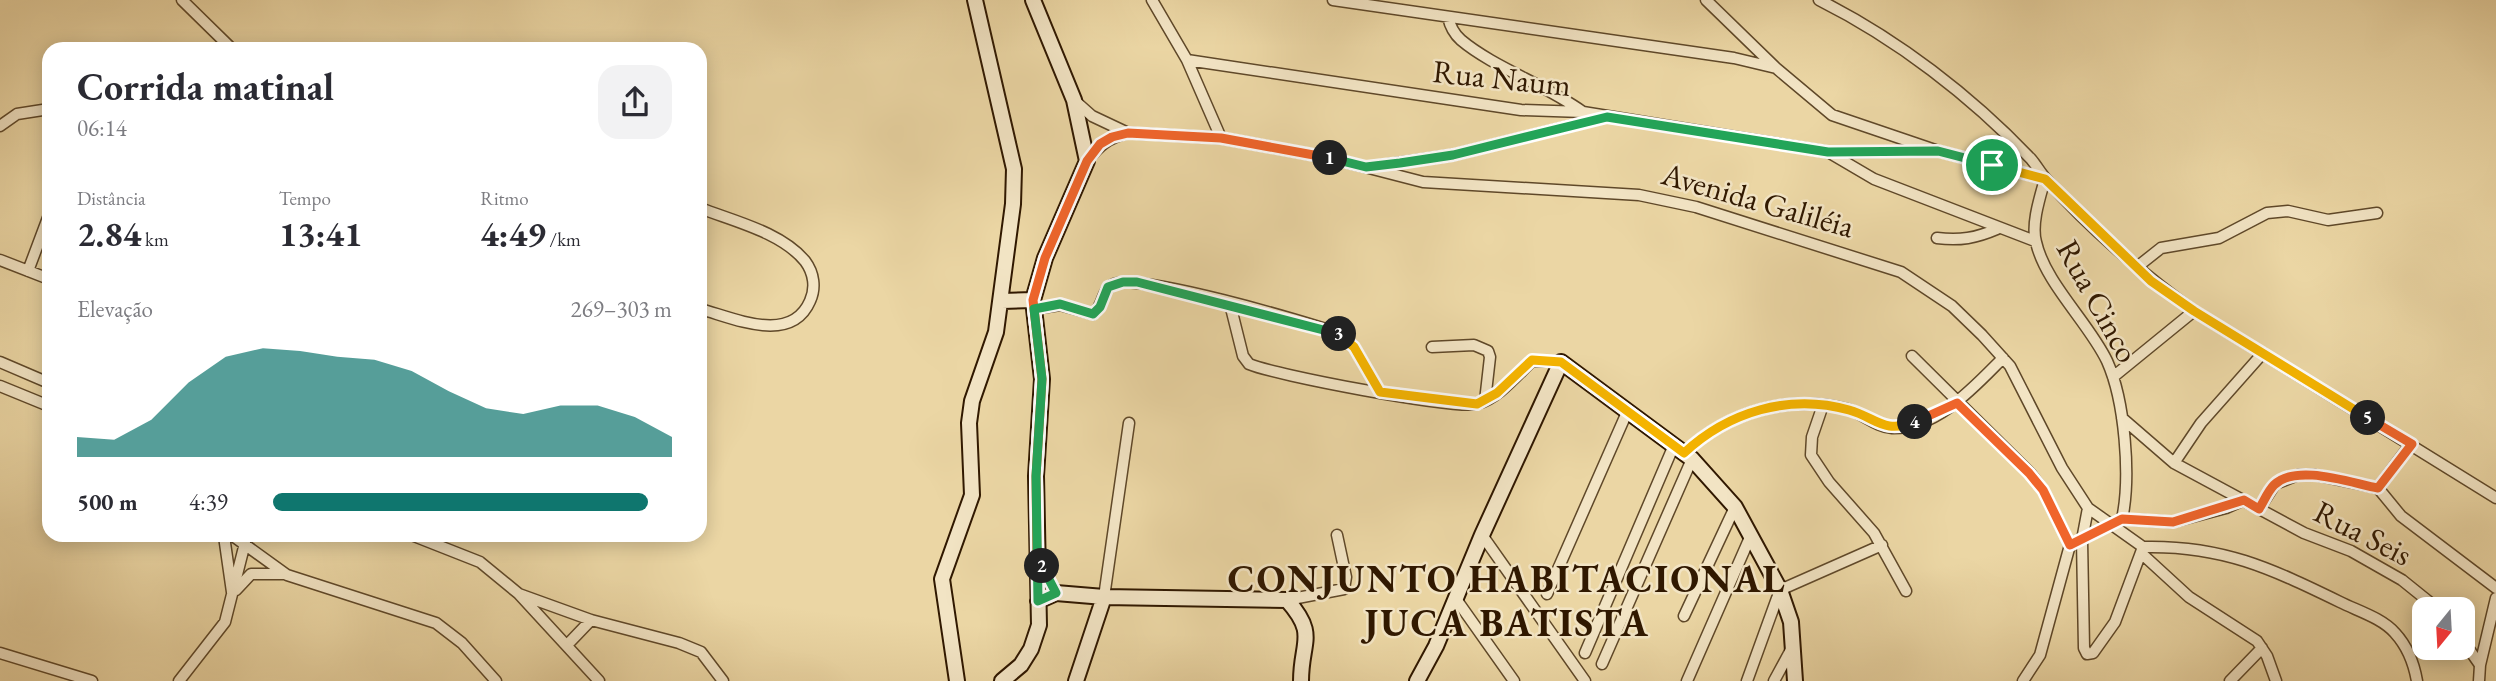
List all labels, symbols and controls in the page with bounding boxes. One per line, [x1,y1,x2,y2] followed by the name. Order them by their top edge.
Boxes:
[1431,50,1573,106] street label: Rua Naum
[77,62,334,111] text: Corrida matinal
[598,65,672,139] button: share
[77,113,127,143] text: 06:14
[1962,135,2022,195] pin
[1312,140,1348,176] pin: 1
[1324,145,1335,170] text: 1
[1973,146,2011,184] icon: arrive
[1656,152,1859,248] street label: Avenida Galiléia
[77,186,146,211] text: Distância
[279,186,331,211] text: Tempo
[480,186,529,211] text: Ritmo
[77,211,141,256] text: 2.84
[279,211,363,256] text: 13:41
[480,211,546,256] text: 4:49
[141,227,169,252] text: km
[546,227,581,252] text: /km
[2047,232,2149,370] street label: Rua Cinco
[77,294,153,324] text: Elevação
[571,294,672,324] text: 269–303 m
[1322,316,1356,352] pin: 3
[1333,321,1344,346] text: 3
[2350,400,2386,436] pin: 5
[1898,404,1932,440] pin: 4
[2362,405,2373,430] text: 5
[1909,409,1920,434] text: 4
[77,487,138,517] text: 500 m
[189,487,228,517] text: 4:39
[2307,491,2419,575] street label: Rua Seis
[1024,548,1060,584] pin: 2
[1036,553,1047,578] text: 2
[1228,554,1786,647] district label: CONJUNTO HABITACIONAL JUCA BATISTA
[2412,597,2474,660] north arrow
[2412,597,2475,660] map controls

